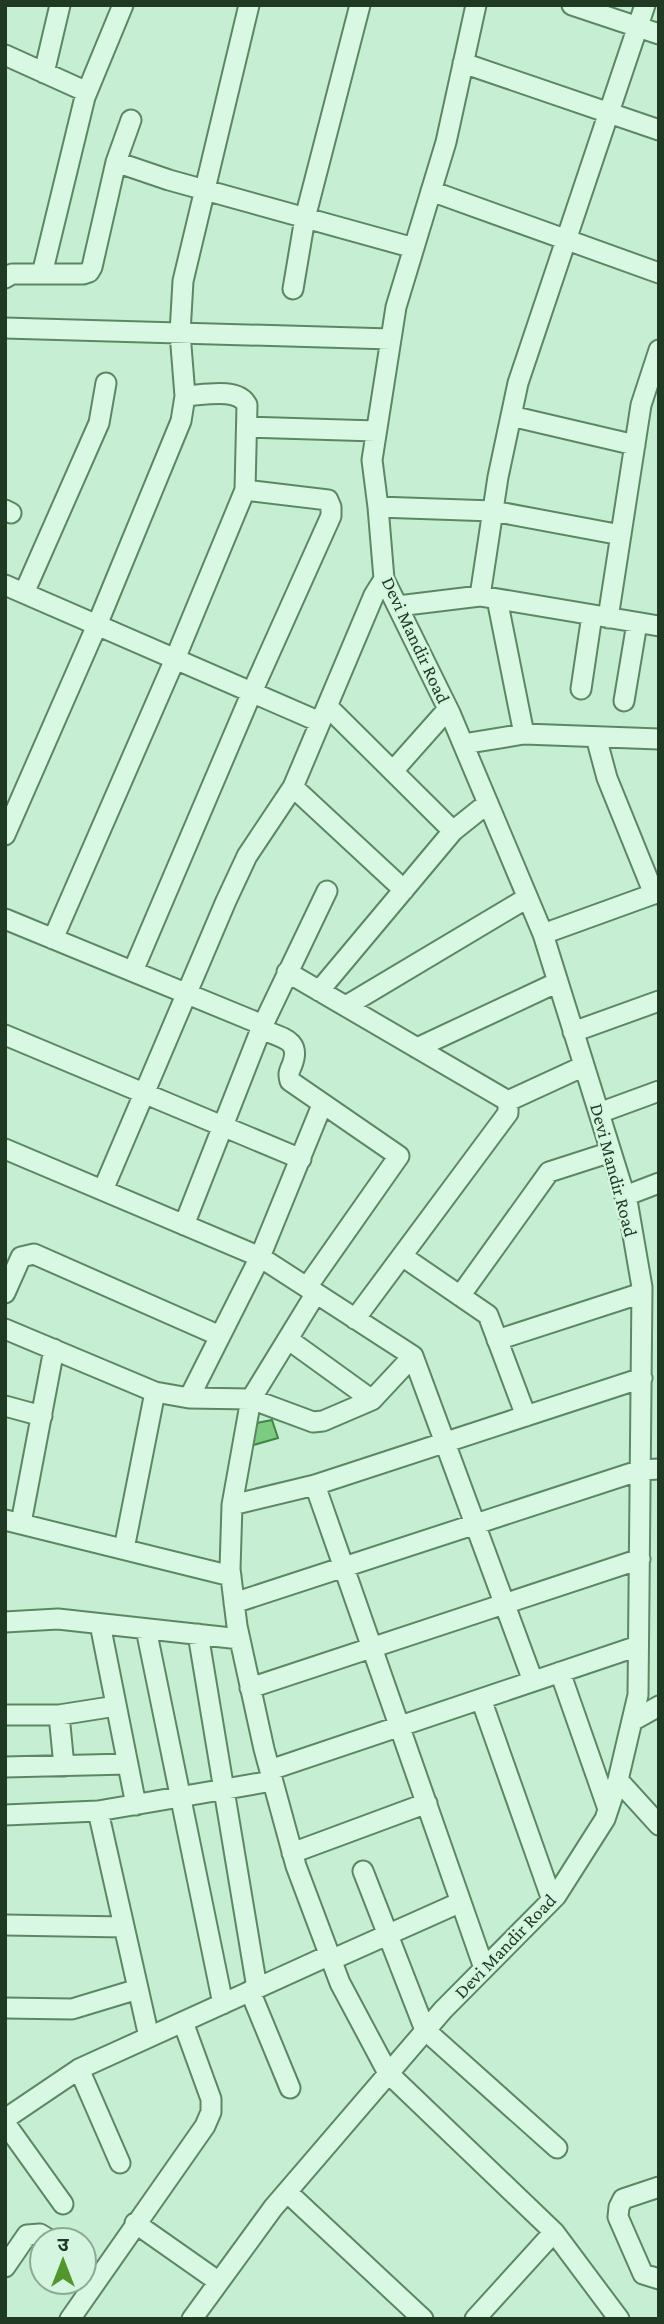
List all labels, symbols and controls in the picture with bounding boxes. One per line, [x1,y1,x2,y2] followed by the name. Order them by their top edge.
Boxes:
[378,574,454,706] street label: Devi Mandir Road
[586,1101,642,1239] street label: Devi Mandir Road
[450,1889,560,2003] street label: Devi Mandir Road
[28,2226,98,2296] north arrow
[57,2234,69,2255] text: उ

